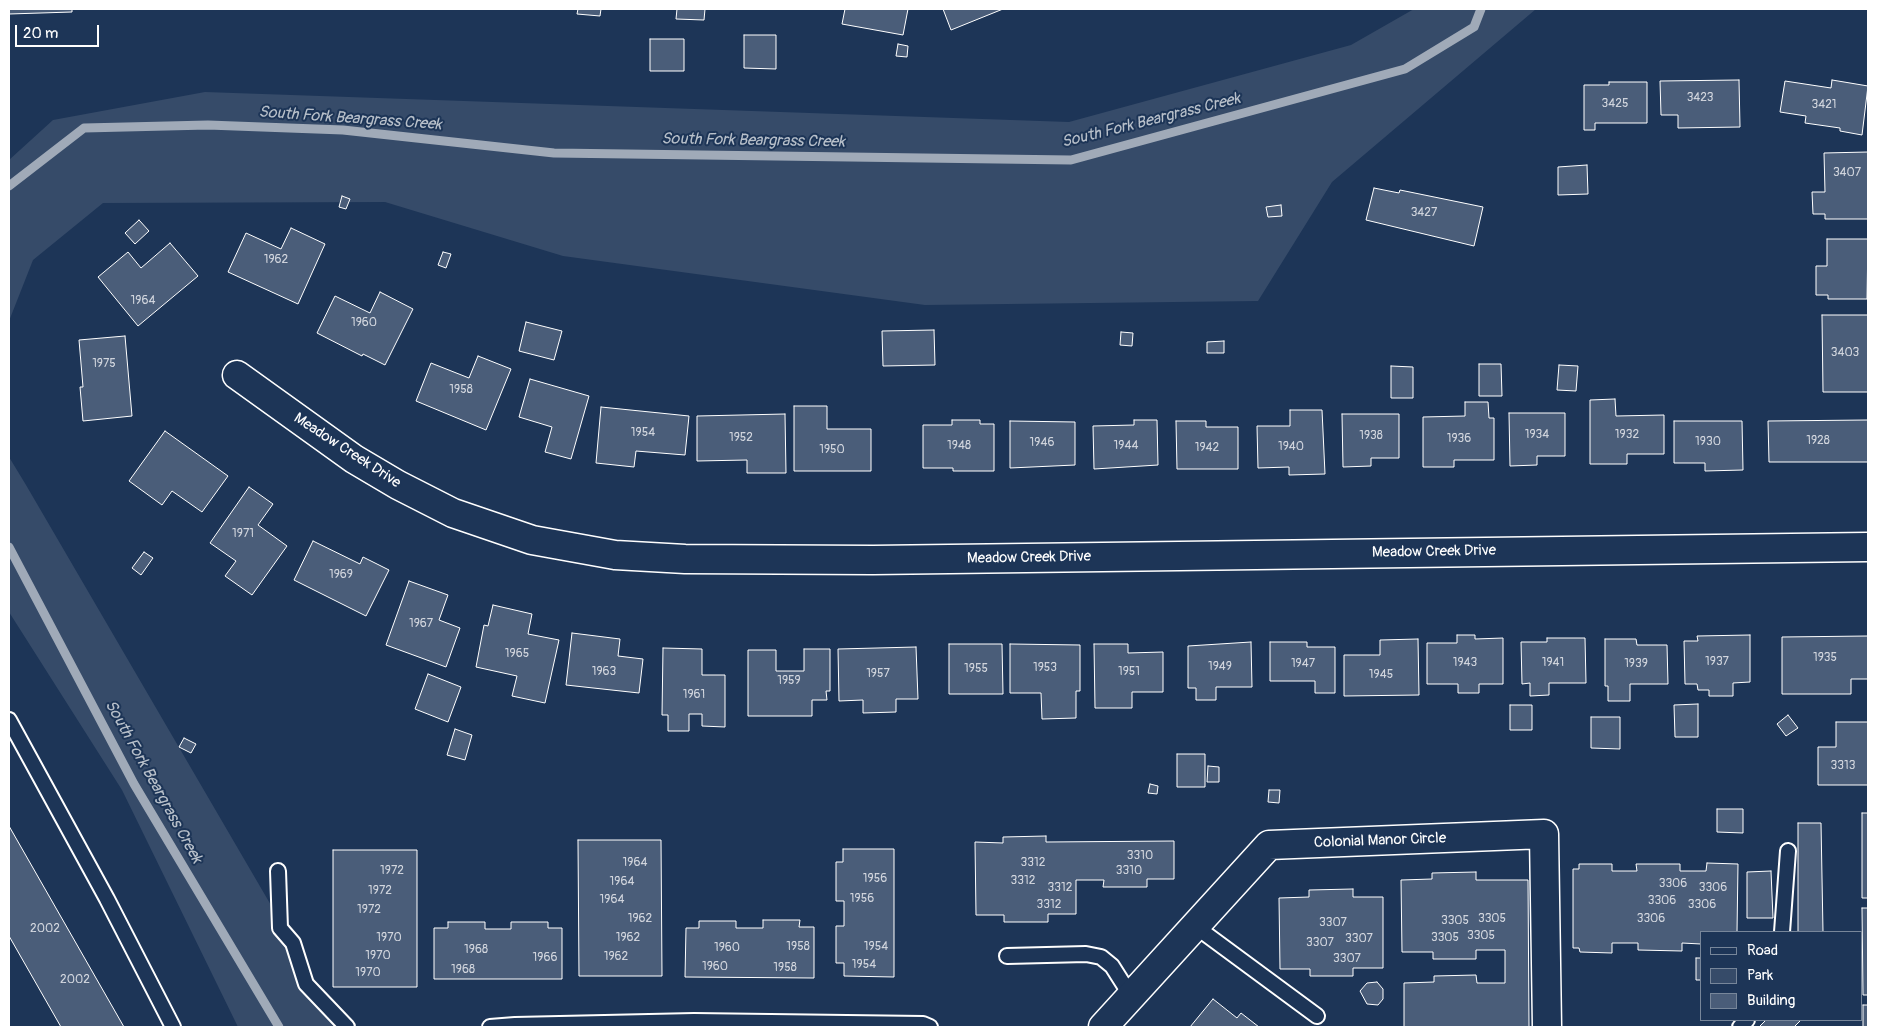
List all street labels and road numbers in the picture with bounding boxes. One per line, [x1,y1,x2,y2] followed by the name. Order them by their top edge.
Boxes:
[290,410,404,492] street label: Meadow Creek Drive
[1372,542,1496,562] street label: Meadow Creek Drive
[967,548,1091,568] street label: Meadow Creek Drive
[1314,830,1446,852] street label: Colonial Manor Circle

